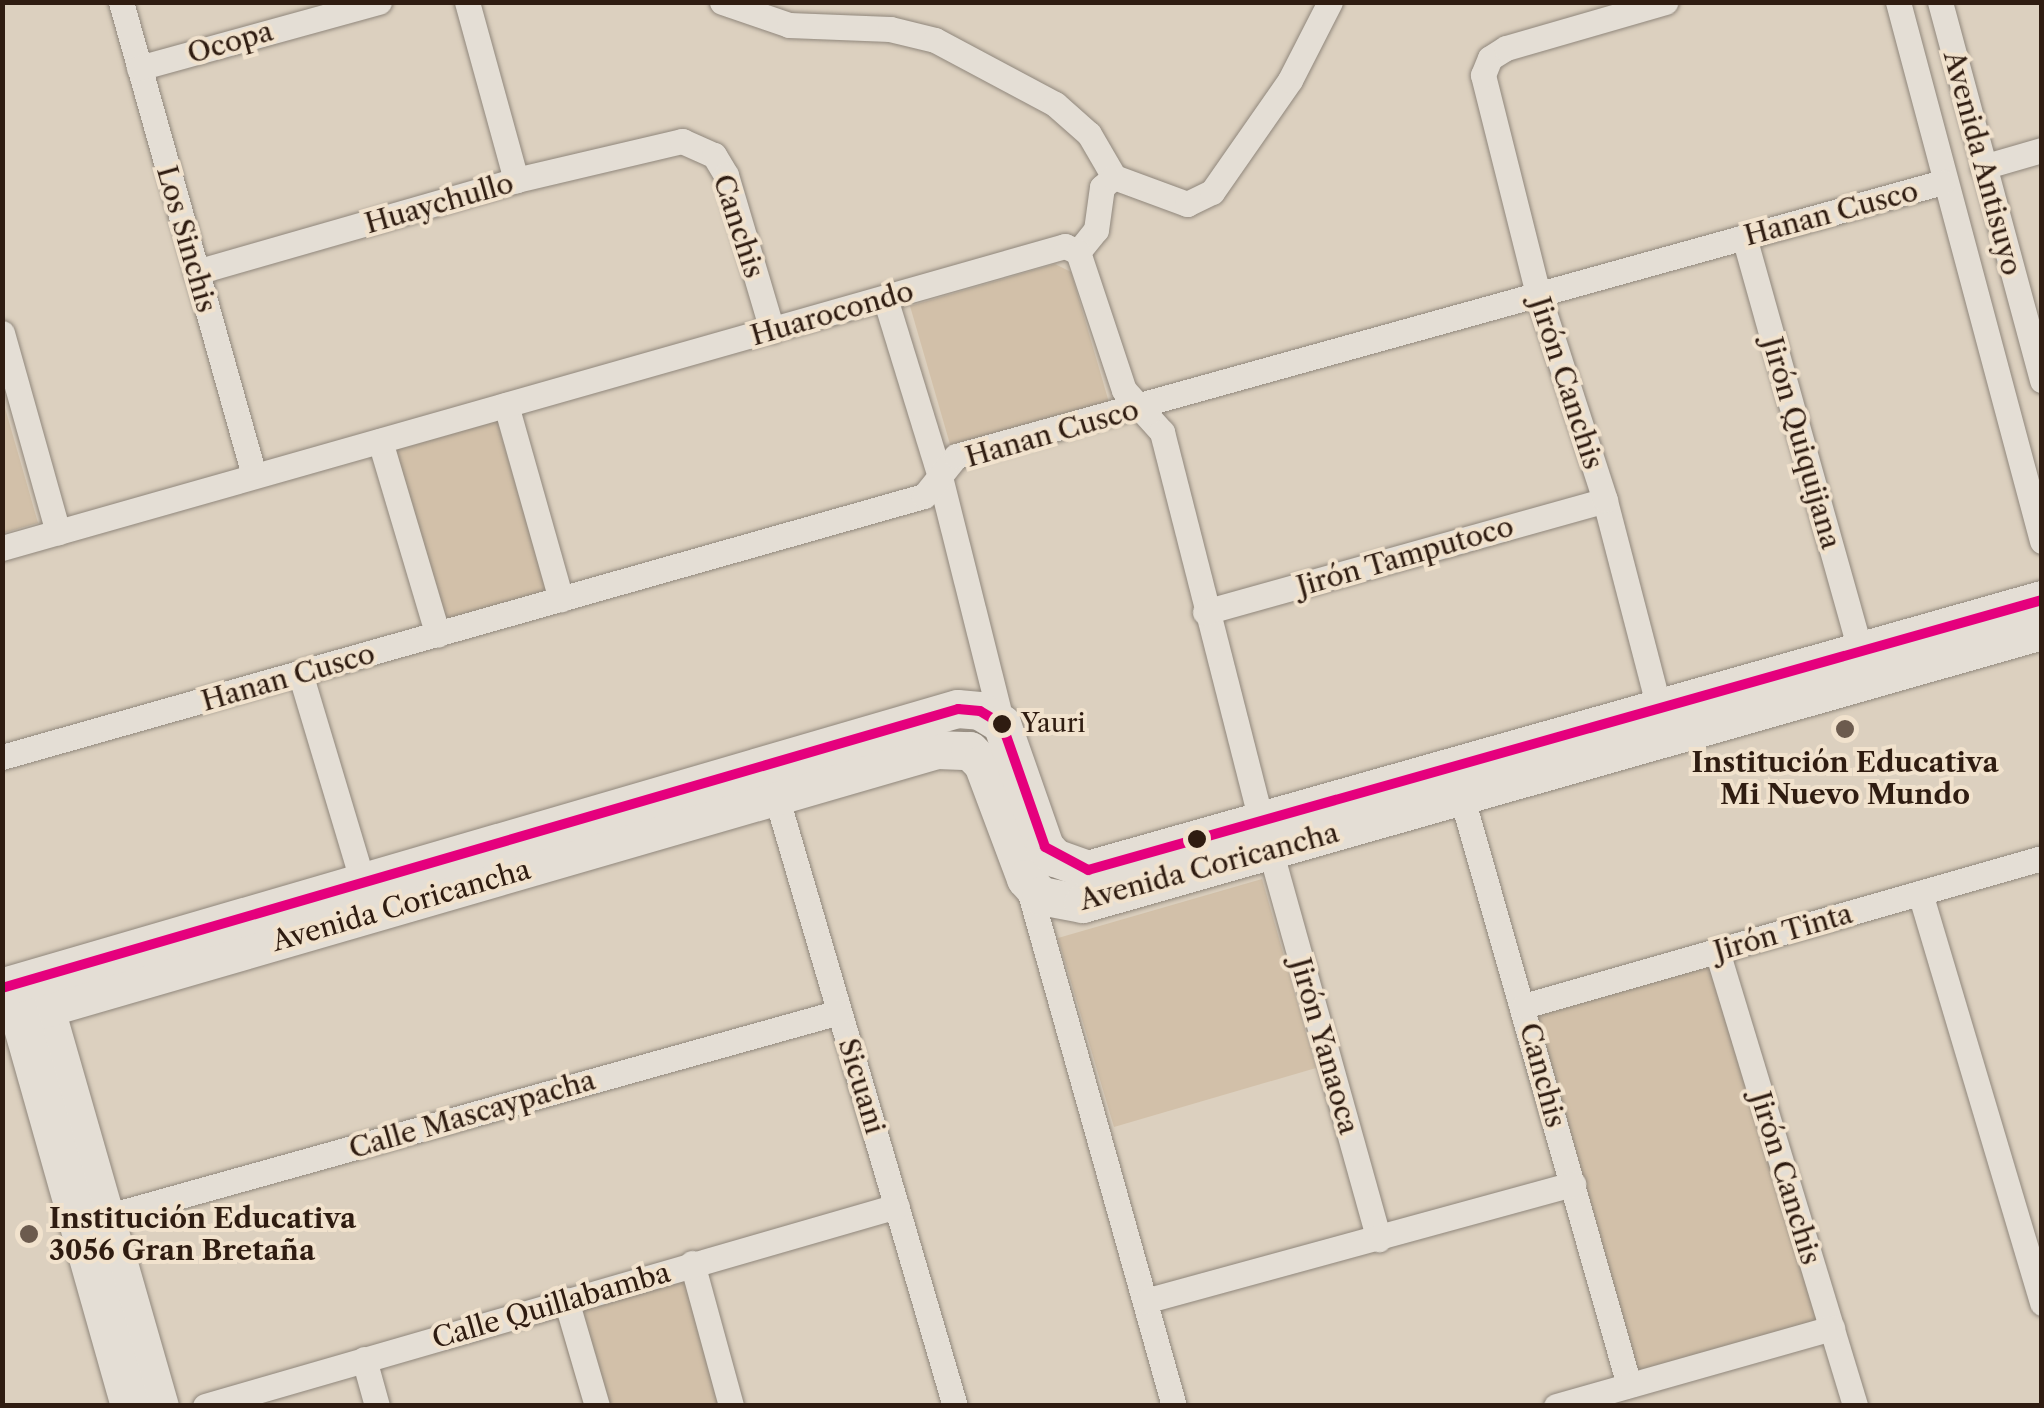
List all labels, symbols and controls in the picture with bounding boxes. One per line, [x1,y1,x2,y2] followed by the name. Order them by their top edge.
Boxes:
[183,14,277,70] street label: Ocopa
[1937,46,2029,280] street label: Avenida Antisuyo
[150,162,224,316] street label: Los Sinchis
[361,166,517,240] street label: Huaychullo
[707,170,771,282] street label: Canchis
[1740,174,1922,252] street label: Hanan Cusco
[747,274,917,352] street label: Huarocondo
[1523,293,1611,473] street label: Jirón Canchis
[1756,333,1848,553] street label: Jirón Quiquijana
[961,392,1143,474] street label: Hanan Cusco
[1292,509,1518,603] street label: Jirón Tamputoco
[197,636,379,718] street label: Hanan Cusco
[1021,708,1086,740] place label: Yauri
[992,714,1012,734] marker: Yauri
[1834,718,1856,740] marker: Institución Educativa Mi Nuevo Mundo
[1691,745,1999,811] place label: Institución Educativa Mi Nuevo Mundo
[1075,815,1343,917] street label: Avenida Coricancha
[1187,829,1207,849] unlabelled marker
[268,852,534,958] street label: Avenida Coricancha
[1709,896,1857,968] street label: Jirón Tinta
[1284,953,1366,1139] street label: Jirón Yanaoca
[1513,1019,1573,1131] street label: Canchis
[832,1034,892,1138] street label: Sicuani
[345,1063,599,1165] street label: Calle Mascaypacha
[1744,1088,1828,1268] street label: Jirón Canchis
[49,1201,356,1267] place label: Institución Educativa 3056 Gran Bretaña
[18,1223,40,1245] marker: Institución Educativa 3056 Gran Bretaña
[428,1255,674,1355] street label: Calle Quillabamba

